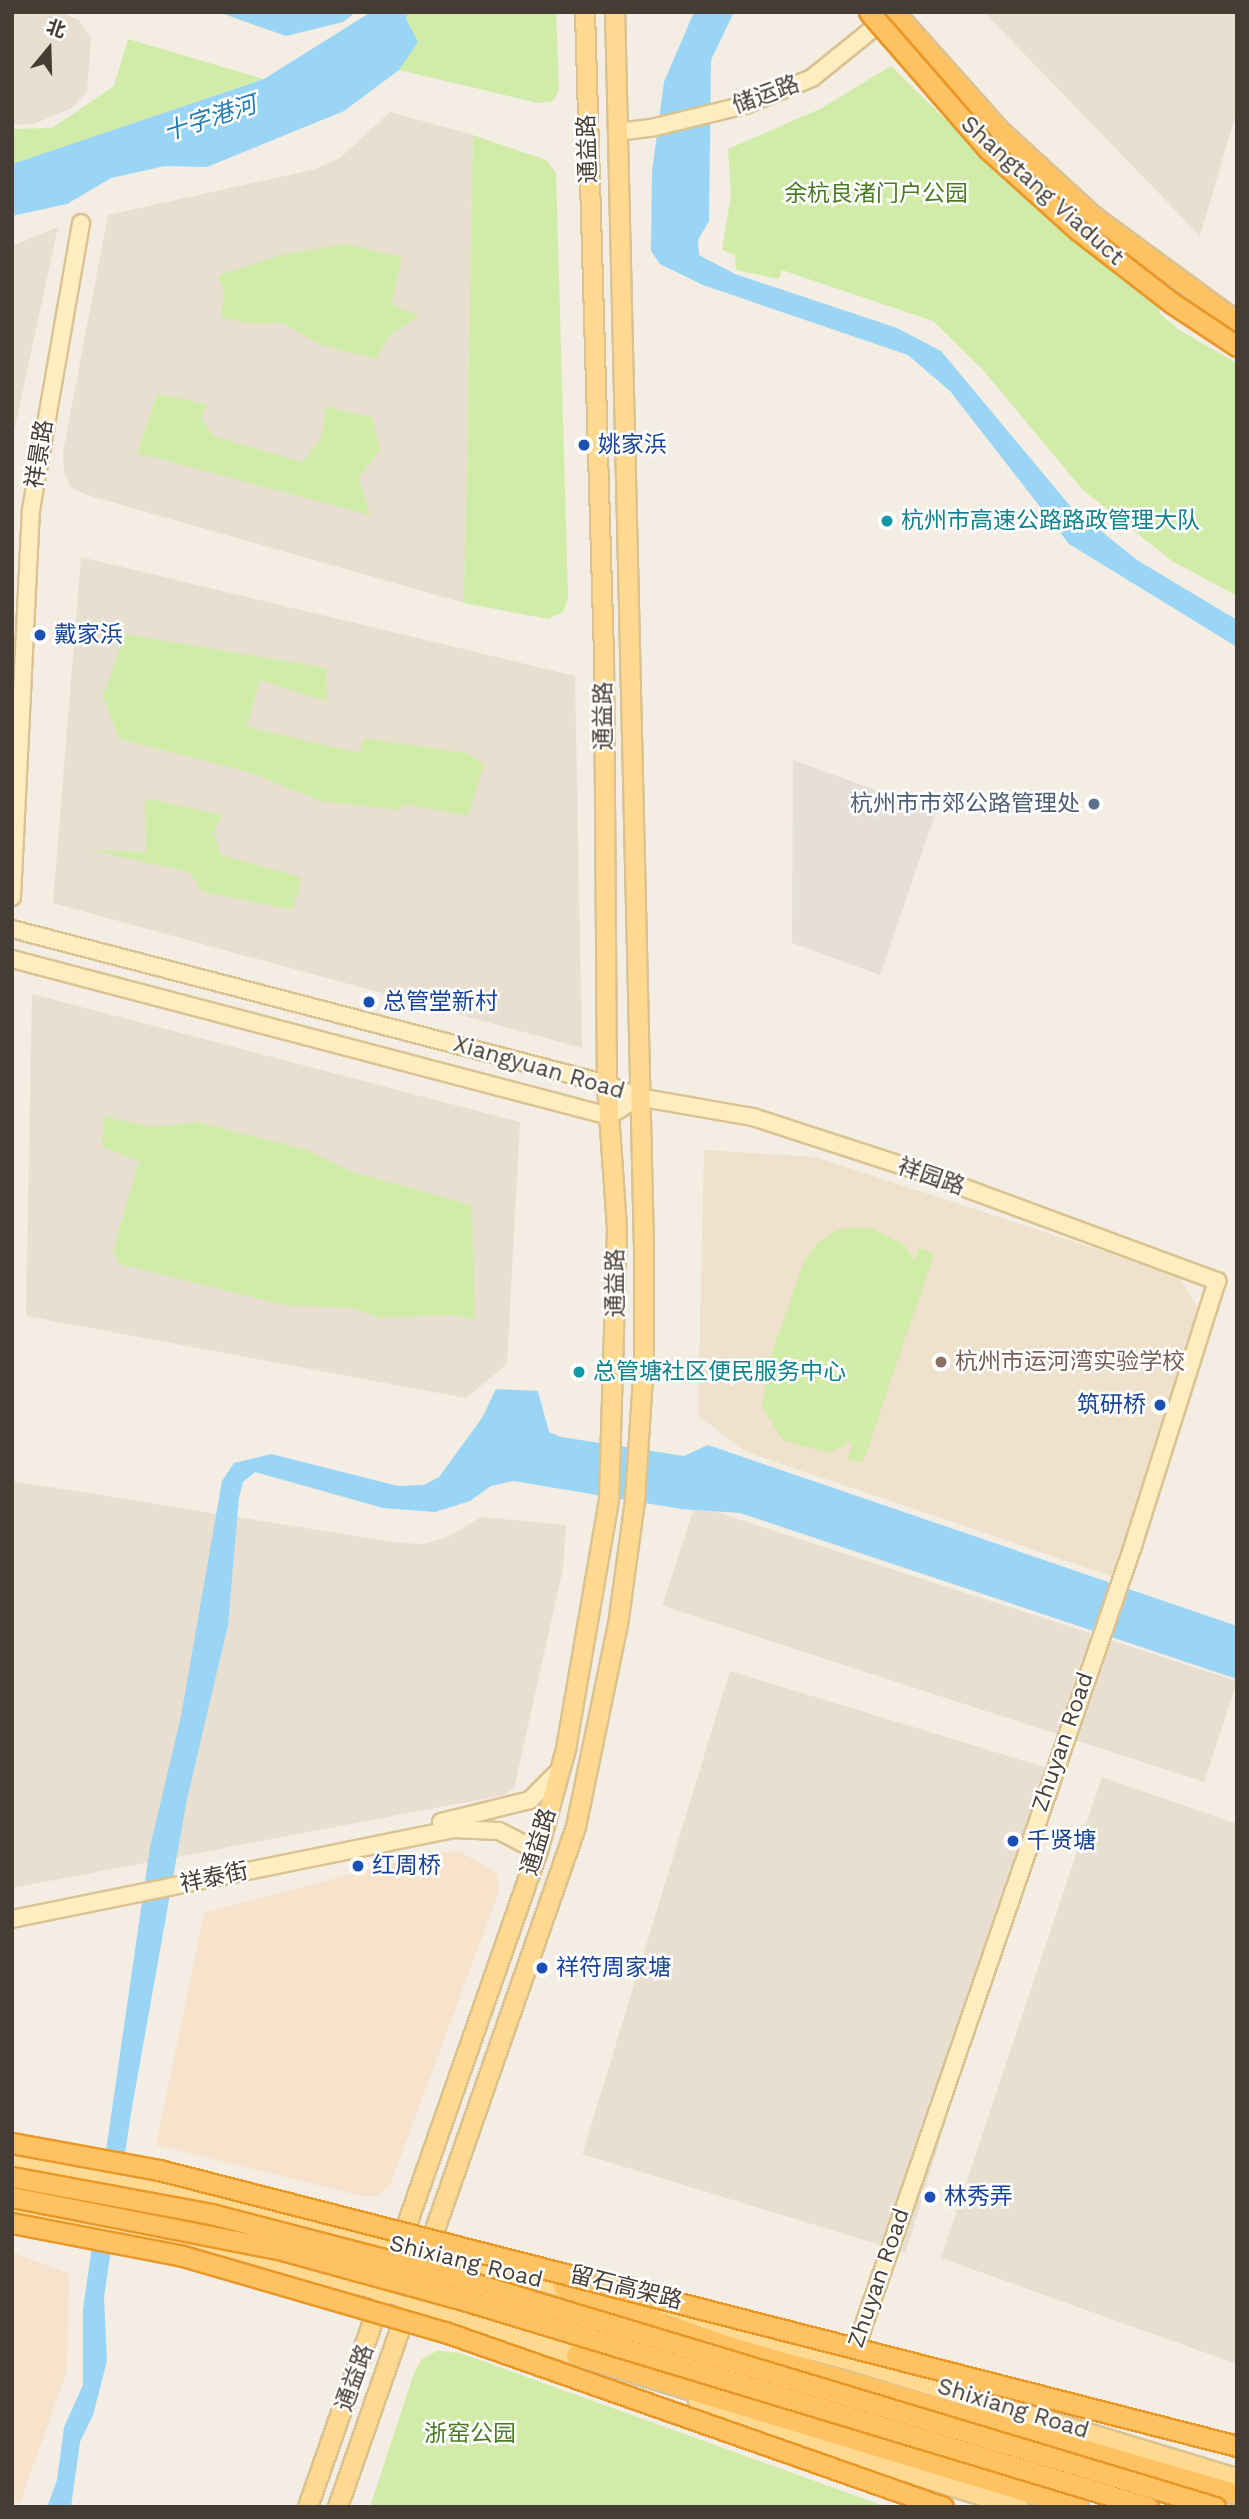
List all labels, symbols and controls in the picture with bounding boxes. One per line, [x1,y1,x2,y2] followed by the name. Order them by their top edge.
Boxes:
[14,14,84,84] north arrow
[43,15,69,43] text: 北
[729,70,803,120] street label: 储运路
[160,90,260,148] water label: 十字港河
[955,110,1129,272] street label: Shangtang Viaduct
[573,114,603,184] street label: 通益路
[784,180,968,208] park label: 余杭良渚门户公园
[21,418,59,490] street label: 祥景路
[598,431,667,459] place label: 姚家浜
[576,437,592,453] marker: 姚家浜
[901,507,1200,535] place label: 杭州市高速公路路政管理大队
[879,513,895,529] marker: 杭州市高速公路路政管理大队
[54,621,123,649] place label: 戴家浜
[32,627,48,643] marker: 戴家浜
[590,682,618,750] street label: 通益路
[850,790,1080,818] place label: 杭州市市郊公路管理处
[1086,796,1102,812] marker: 杭州市市郊公路管理处
[383,988,498,1016] place label: 总管堂新村
[361,994,377,1010] marker: 总管堂新村
[450,1030,628,1106] street label: Xiangyuan Road
[894,1153,968,1201] street label: 祥园路
[602,1249,630,1317] street label: 通益路
[955,1348,1185,1376] place label: 杭州市运河湾实验学校
[933,1354,949,1370] marker: 杭州市运河湾实验学校
[593,1358,846,1386] place label: 总管塘社区便民服务中心
[571,1364,587,1380] marker: 总管塘社区便民服务中心
[1077,1391,1146,1419] place label: 筑研桥
[1152,1397,1168,1413] marker: 筑研桥
[1026,1669,1100,1815] street label: Zhuyan Road
[516,1805,562,1879] street label: 通益路
[1027,1827,1096,1855] place label: 千贤塘
[1005,1833,1021,1849] marker: 千贤塘
[372,1852,441,1880] place label: 红周桥
[177,1857,251,1899] street label: 祥泰街
[350,1858,366,1874] marker: 红周桥
[556,1954,671,1982] place label: 祥符周家塘
[534,1960,550,1976] marker: 祥符周家塘
[944,2183,1013,2211] place label: 林秀弄
[922,2189,938,2205] marker: 林秀弄
[842,2205,916,2351] street label: Zhuyan Road
[387,2230,545,2294] street label: Shixiang Road
[567,2261,685,2315] street label: 留石高架路
[330,2341,380,2415] street label: 通益路
[934,2373,1092,2445] street label: Shixiang Road
[424,2420,516,2448] park label: 浙窑公园

